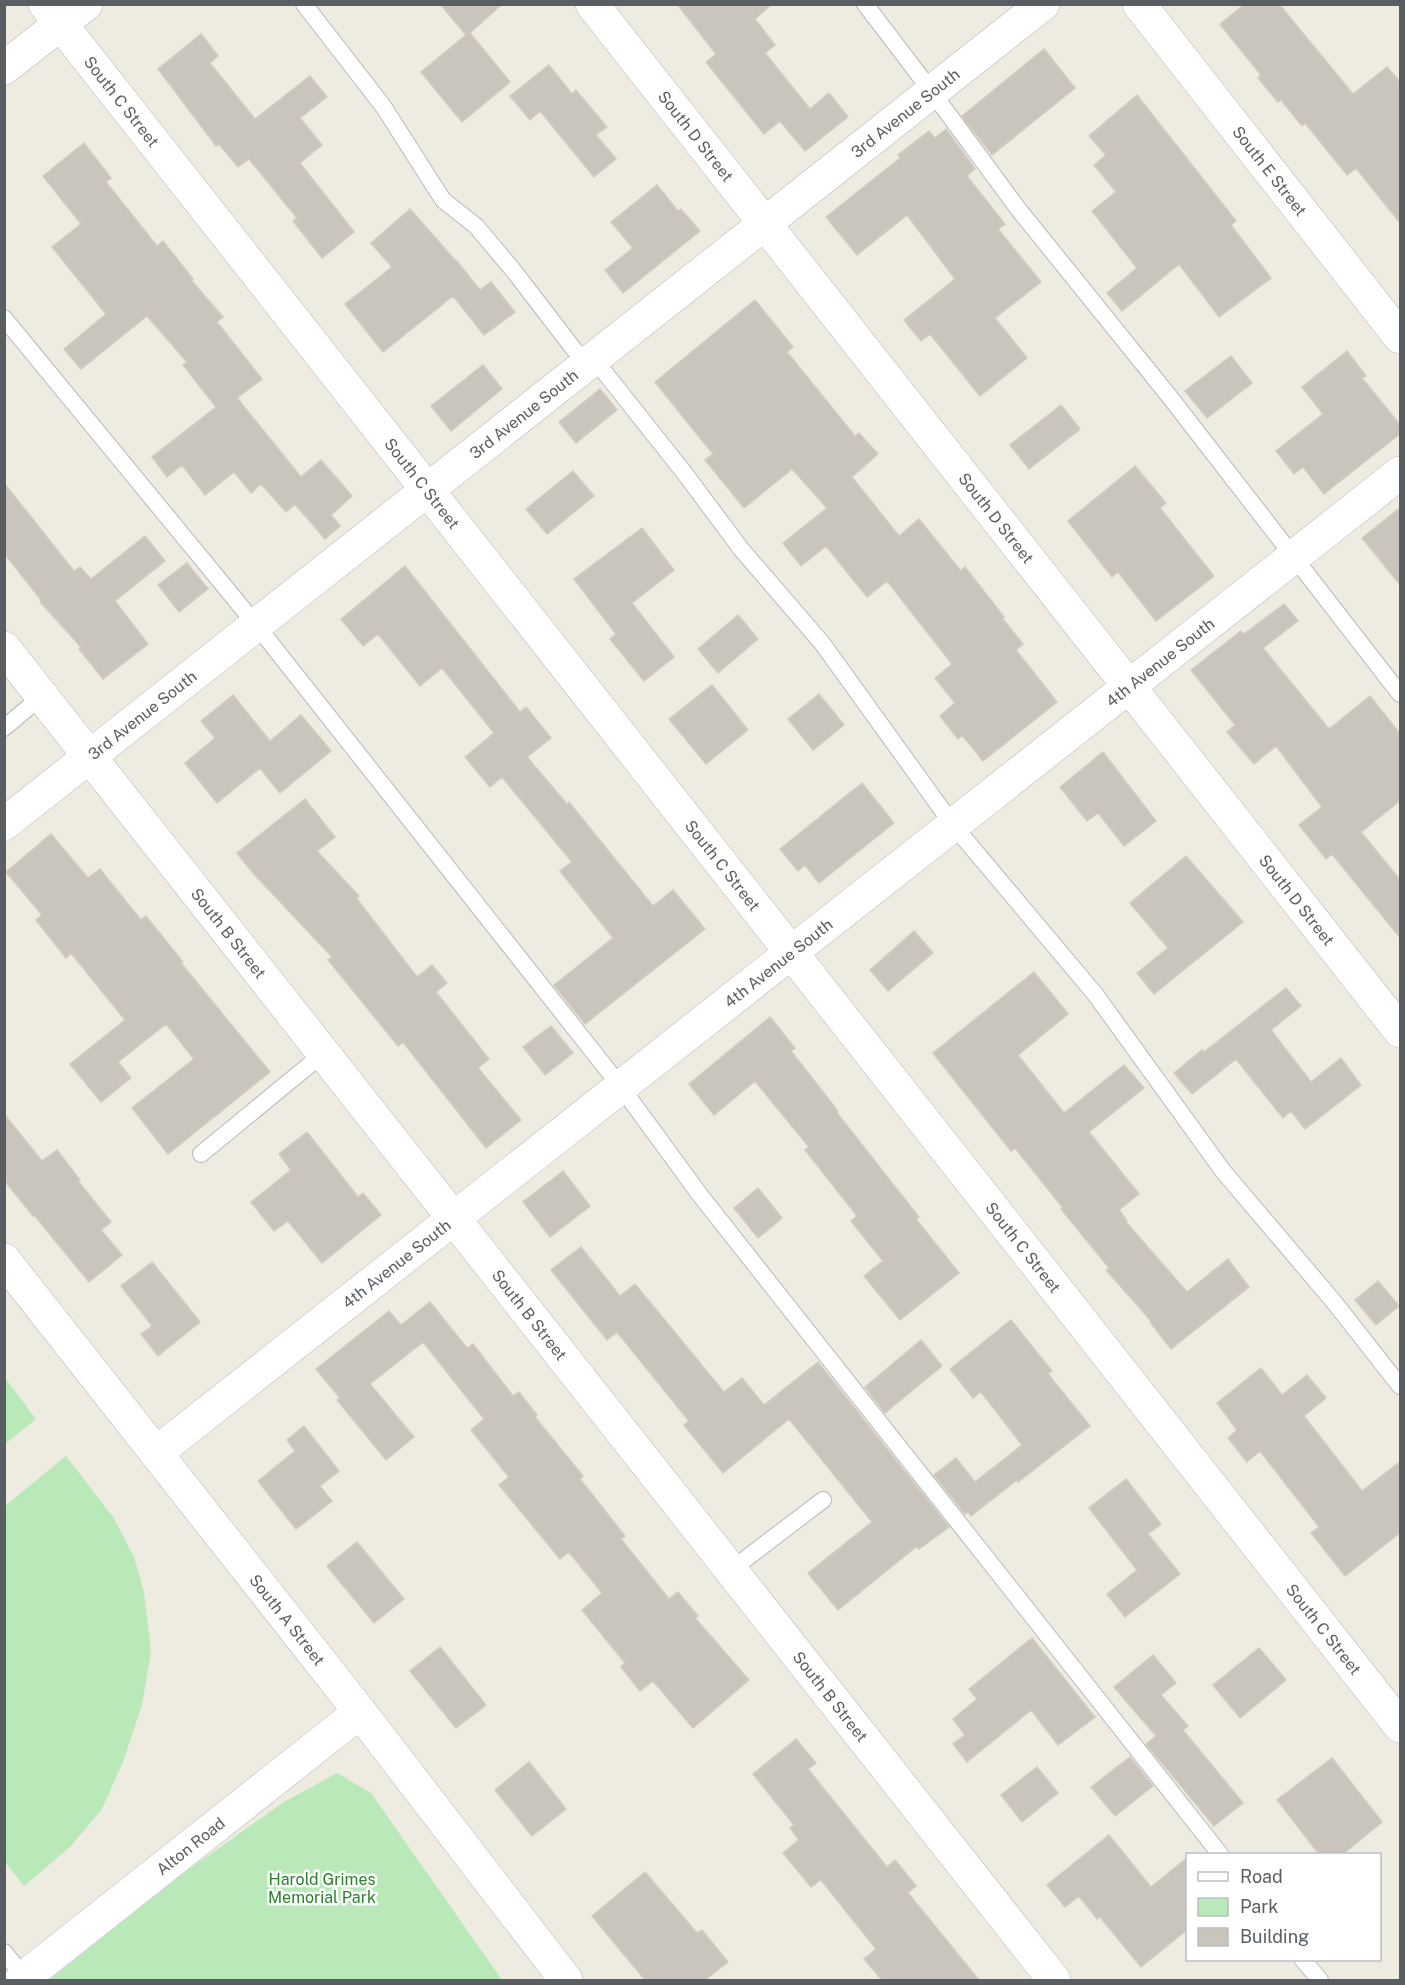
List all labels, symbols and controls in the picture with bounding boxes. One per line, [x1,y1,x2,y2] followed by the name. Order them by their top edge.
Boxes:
[80,53,163,151] street label: South C Street
[847,65,964,162] street label: 3rd Avenue South
[654,87,737,186] street label: South D Street
[1228,122,1310,220] street label: South E Street
[466,366,582,463] street label: 3rd Avenue South
[380,435,463,533] street label: South C Street
[954,469,1038,567] street label: South D Street
[1102,614,1218,711] street label: 4th Avenue South
[84,667,201,764] street label: 3rd Avenue South
[681,816,764,915] street label: South C Street
[1255,851,1338,949] street label: South D Street
[187,884,270,982] street label: South B Street
[720,915,836,1012] street label: 4th Avenue South
[981,1198,1064,1297] street label: South C Street
[339,1216,455,1313] street label: 4th Avenue South
[488,1266,571,1364] street label: South B Street
[245,1571,329,1669] street label: South A Street
[1282,1580,1365,1679] street label: South C Street
[789,1648,872,1746] street label: South B Street
[153,1814,229,1879] street label: Alton Road
[1186,1853,1381,1961] legend
[1240,1866,1283,1887] text: Road
[268,1870,376,1907] park label: Harold Grimes Memorial Park
[1240,1896,1278,1917] text: Park
[1240,1926,1309,1947] text: Building

